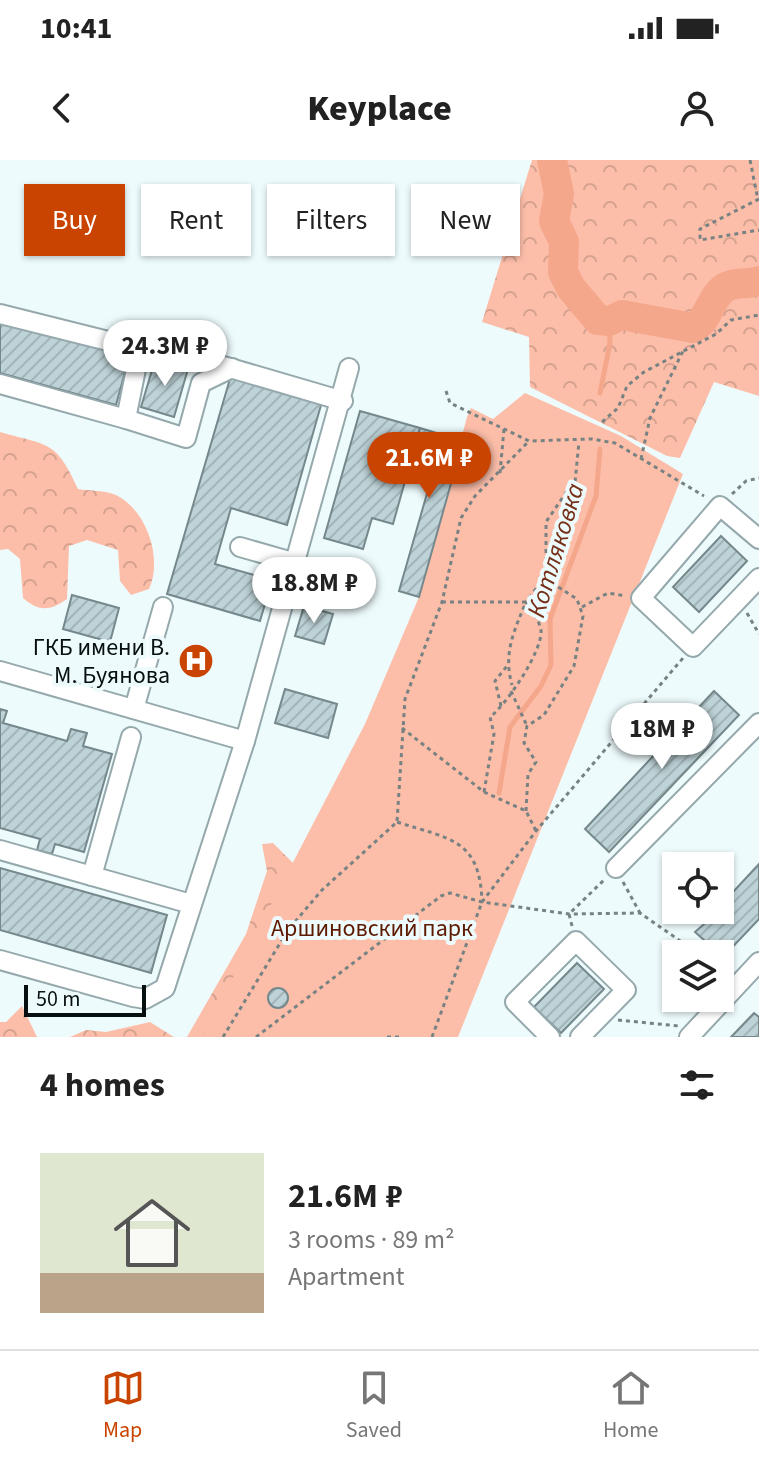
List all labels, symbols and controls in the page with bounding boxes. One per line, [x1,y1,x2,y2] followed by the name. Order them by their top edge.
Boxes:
[40,7,112,50] text: 10:41
[307,83,452,134] text: Keyplace
[40,86,84,130] icon: back
[675,86,719,130] icon: person
[24,184,125,256] chip: Buy
[141,184,251,256] chip: Rent
[267,184,395,256] chip: Filters
[411,184,520,256] chip: New
[91,320,239,388] pin: 24.3M ₽
[121,327,209,364] text: 24.3M ₽
[355,432,503,500] pin: 21.6M ₽
[385,439,473,476] text: 21.6M ₽
[518,478,593,622] water label: Котляковка
[240,557,388,625] pin: 18.8M ₽
[270,564,358,601] text: 18.8M ₽
[33,630,170,693] place label: ГКБ имени В. М. Буянова
[177,642,215,680] hospital icon: ГКБ имени В. М. Буянова
[606,703,718,771] pin: 18M ₽
[629,710,695,747] text: 18M ₽
[662,852,734,1012] map controls
[662,852,734,924] button: locate
[271,911,473,946] park label: Аршиновский парк
[662,940,734,1012] button: layers
[24,981,146,1017] scale bar
[36,983,81,1015] text: 50 m
[40,1061,165,1110] text: 4 homes
[675,1063,719,1107] icon: filters
[288,1172,403,1221] text: 21.6M ₽
[104,1185,200,1281] icon: home
[288,1221,455,1258] text: 3 rooms · 89 m²
[288,1258,405,1295] text: Apartment
[101,1366,145,1446] tab: Map
[346,1366,402,1446] tab: Saved
[603,1366,658,1446] tab: Home

